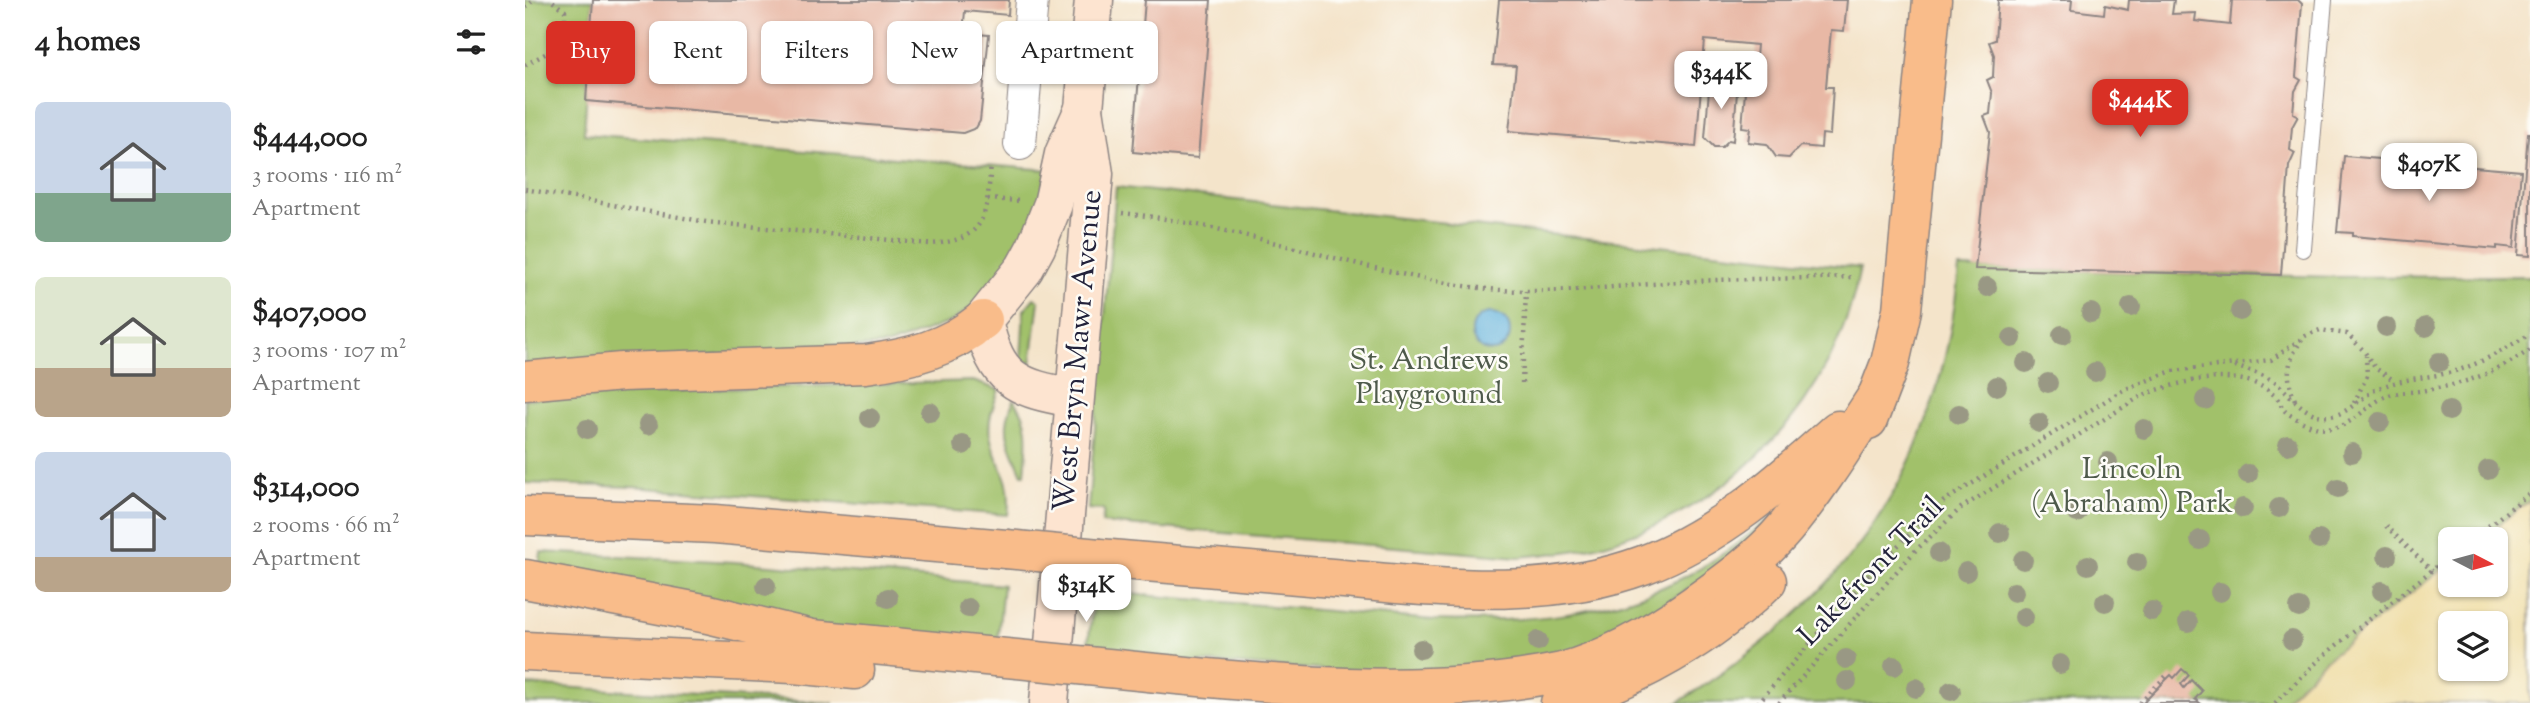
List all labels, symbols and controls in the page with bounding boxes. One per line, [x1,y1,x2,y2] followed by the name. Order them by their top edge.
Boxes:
[35,21,141,64] text: 4 homes
[546,21,635,84] chip: Buy
[649,21,747,84] chip: Rent
[761,21,873,84] chip: Filters
[887,21,982,84] chip: New
[996,21,1158,84] chip: Apartment
[452,23,490,61] icon: filters
[1672,52,1770,111] pin: $344K
[1690,57,1752,90] text: $344K
[2091,80,2189,139] pin: $444K
[2108,85,2172,118] text: $444K
[252,117,368,160] text: $444,000
[91,130,175,214] icon: home
[2380,144,2478,203] pin: $407K
[2397,149,2461,182] text: $407K
[252,160,402,193] text: 3 rooms · 116 m²
[1043,188,1115,514] street label: West Bryn Mawr Avenue
[252,193,361,226] text: Apartment
[252,292,367,335] text: $407,000
[91,305,175,389] icon: home
[252,335,407,368] text: 3 rooms · 107 m²
[1349,340,1509,417] park label: St. Andrews Playground
[252,368,361,401] text: Apartment
[2031,449,2233,526] park label: Lincoln (Abraham) Park
[252,467,360,510] text: $314,000
[91,480,175,564] icon: home
[1789,487,1955,657] street label: Lakefront Trail
[252,510,400,543] text: 2 rooms · 66 m²
[2438,527,2508,597] north arrow
[2438,527,2508,681] map controls
[252,543,361,576] text: Apartment
[1037,564,1135,624] pin: $314K
[1057,570,1115,603] text: $314K
[2438,611,2508,681] button: layers

